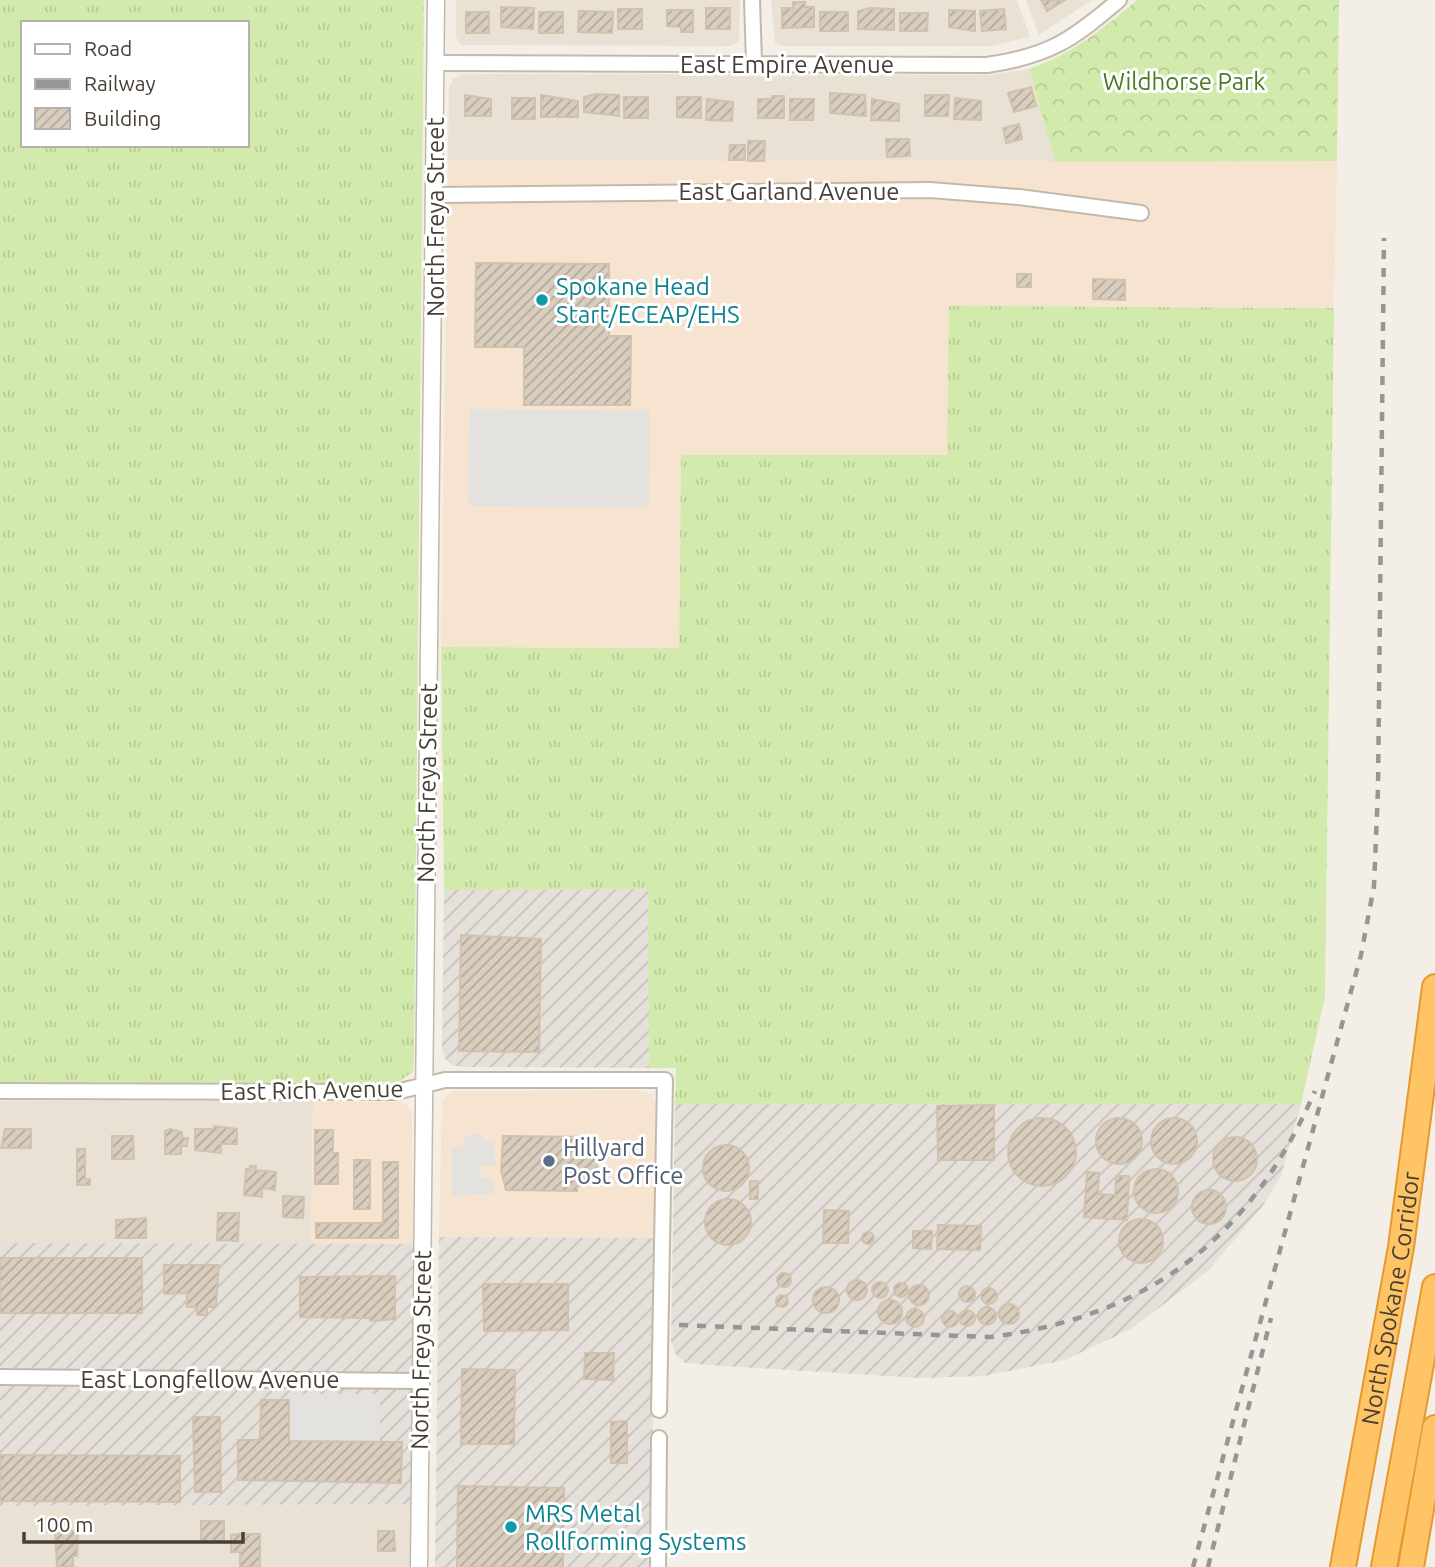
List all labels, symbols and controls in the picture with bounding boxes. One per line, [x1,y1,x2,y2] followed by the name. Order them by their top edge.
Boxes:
[21,21,248,147] legend
[84,36,132,60] text: Road
[680,51,894,78] street label: East Empire Avenue
[1103,68,1265,95] park label: Wildhorse Park
[84,71,156,95] text: Railway
[84,106,161,130] text: Building
[422,117,449,317] street label: North Freya Street
[678,178,900,205] street label: East Garland Avenue
[556,273,740,328] place label: Spokane Head Start/ECEAP/EHS
[534,292,550,308] marker: Spokane Head Start/ECEAP/EHS
[412,682,442,883] street label: North Freya Street
[220,1075,404,1105] street label: East Rich Avenue
[563,1134,684,1189] place label: Hillyard Post Office
[541,1153,557,1169] marker: Hillyard Post Office
[1356,1170,1424,1427] street label: North Spokane Corridor
[406,1249,436,1450] street label: North Freya Street
[81,1366,339,1393] street label: East Longfellow Avenue
[24,1500,243,1544] scale bar
[525,1500,746,1555] place label: MRS Metal Rollforming Systems
[35,1512,93,1536] text: 100 m
[503,1519,519,1535] marker: MRS Metal Rollforming Systems

